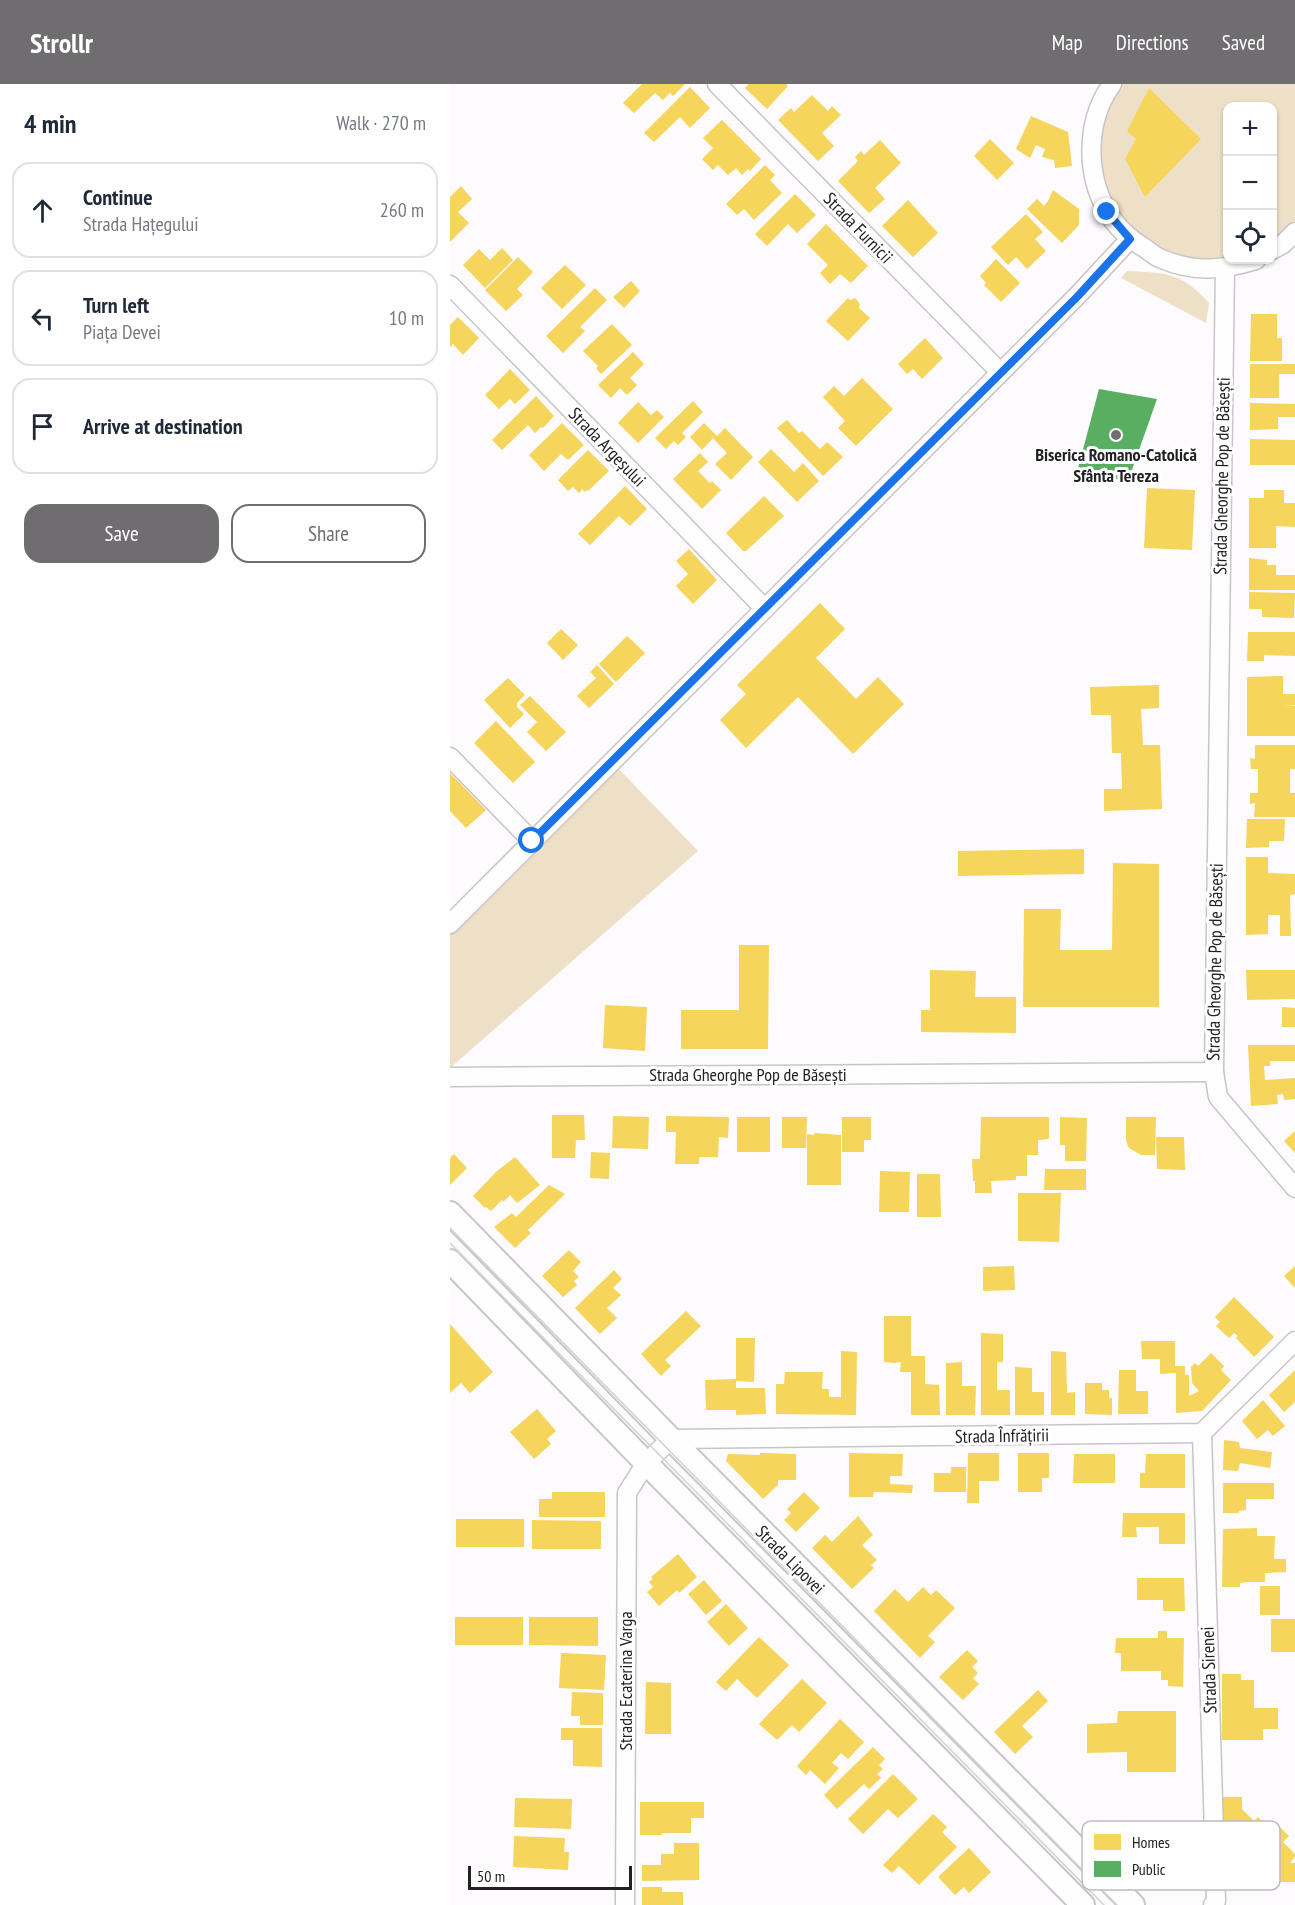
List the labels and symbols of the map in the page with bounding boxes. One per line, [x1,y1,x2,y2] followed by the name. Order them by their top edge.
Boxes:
[819,187,898,268] street label: Strada Furnicii
[1093,198,1119,224] route end
[1208,377,1235,575] street label: Strada Gheorghe Pop de Băsești
[564,402,651,491] street label: Strada Argeșului
[1109,428,1123,442] marker: Biserica Romano-Catolică Sfânta Tereza
[1035,443,1197,487] place label: Biserica Romano-Catolică Sfânta Tereza
[518,827,544,853] route start
[1201,863,1228,1061] street label: Strada Gheorghe Pop de Băsești
[649,1063,847,1086] street label: Strada Gheorghe Pop de Băsești
[955,1423,1049,1448] street label: Strada Înfrățirii
[751,1520,830,1599] street label: Strada Lipovei
[614,1611,637,1751] street label: Strada Ecaterina Varga
[1195,1626,1222,1714] street label: Strada Sirenei
[1082,1821,1280,1890] legend
[1132,1832,1170,1852] text: Homes
[1132,1859,1166,1879] text: Public
[468,1863,632,1890] scale bar

